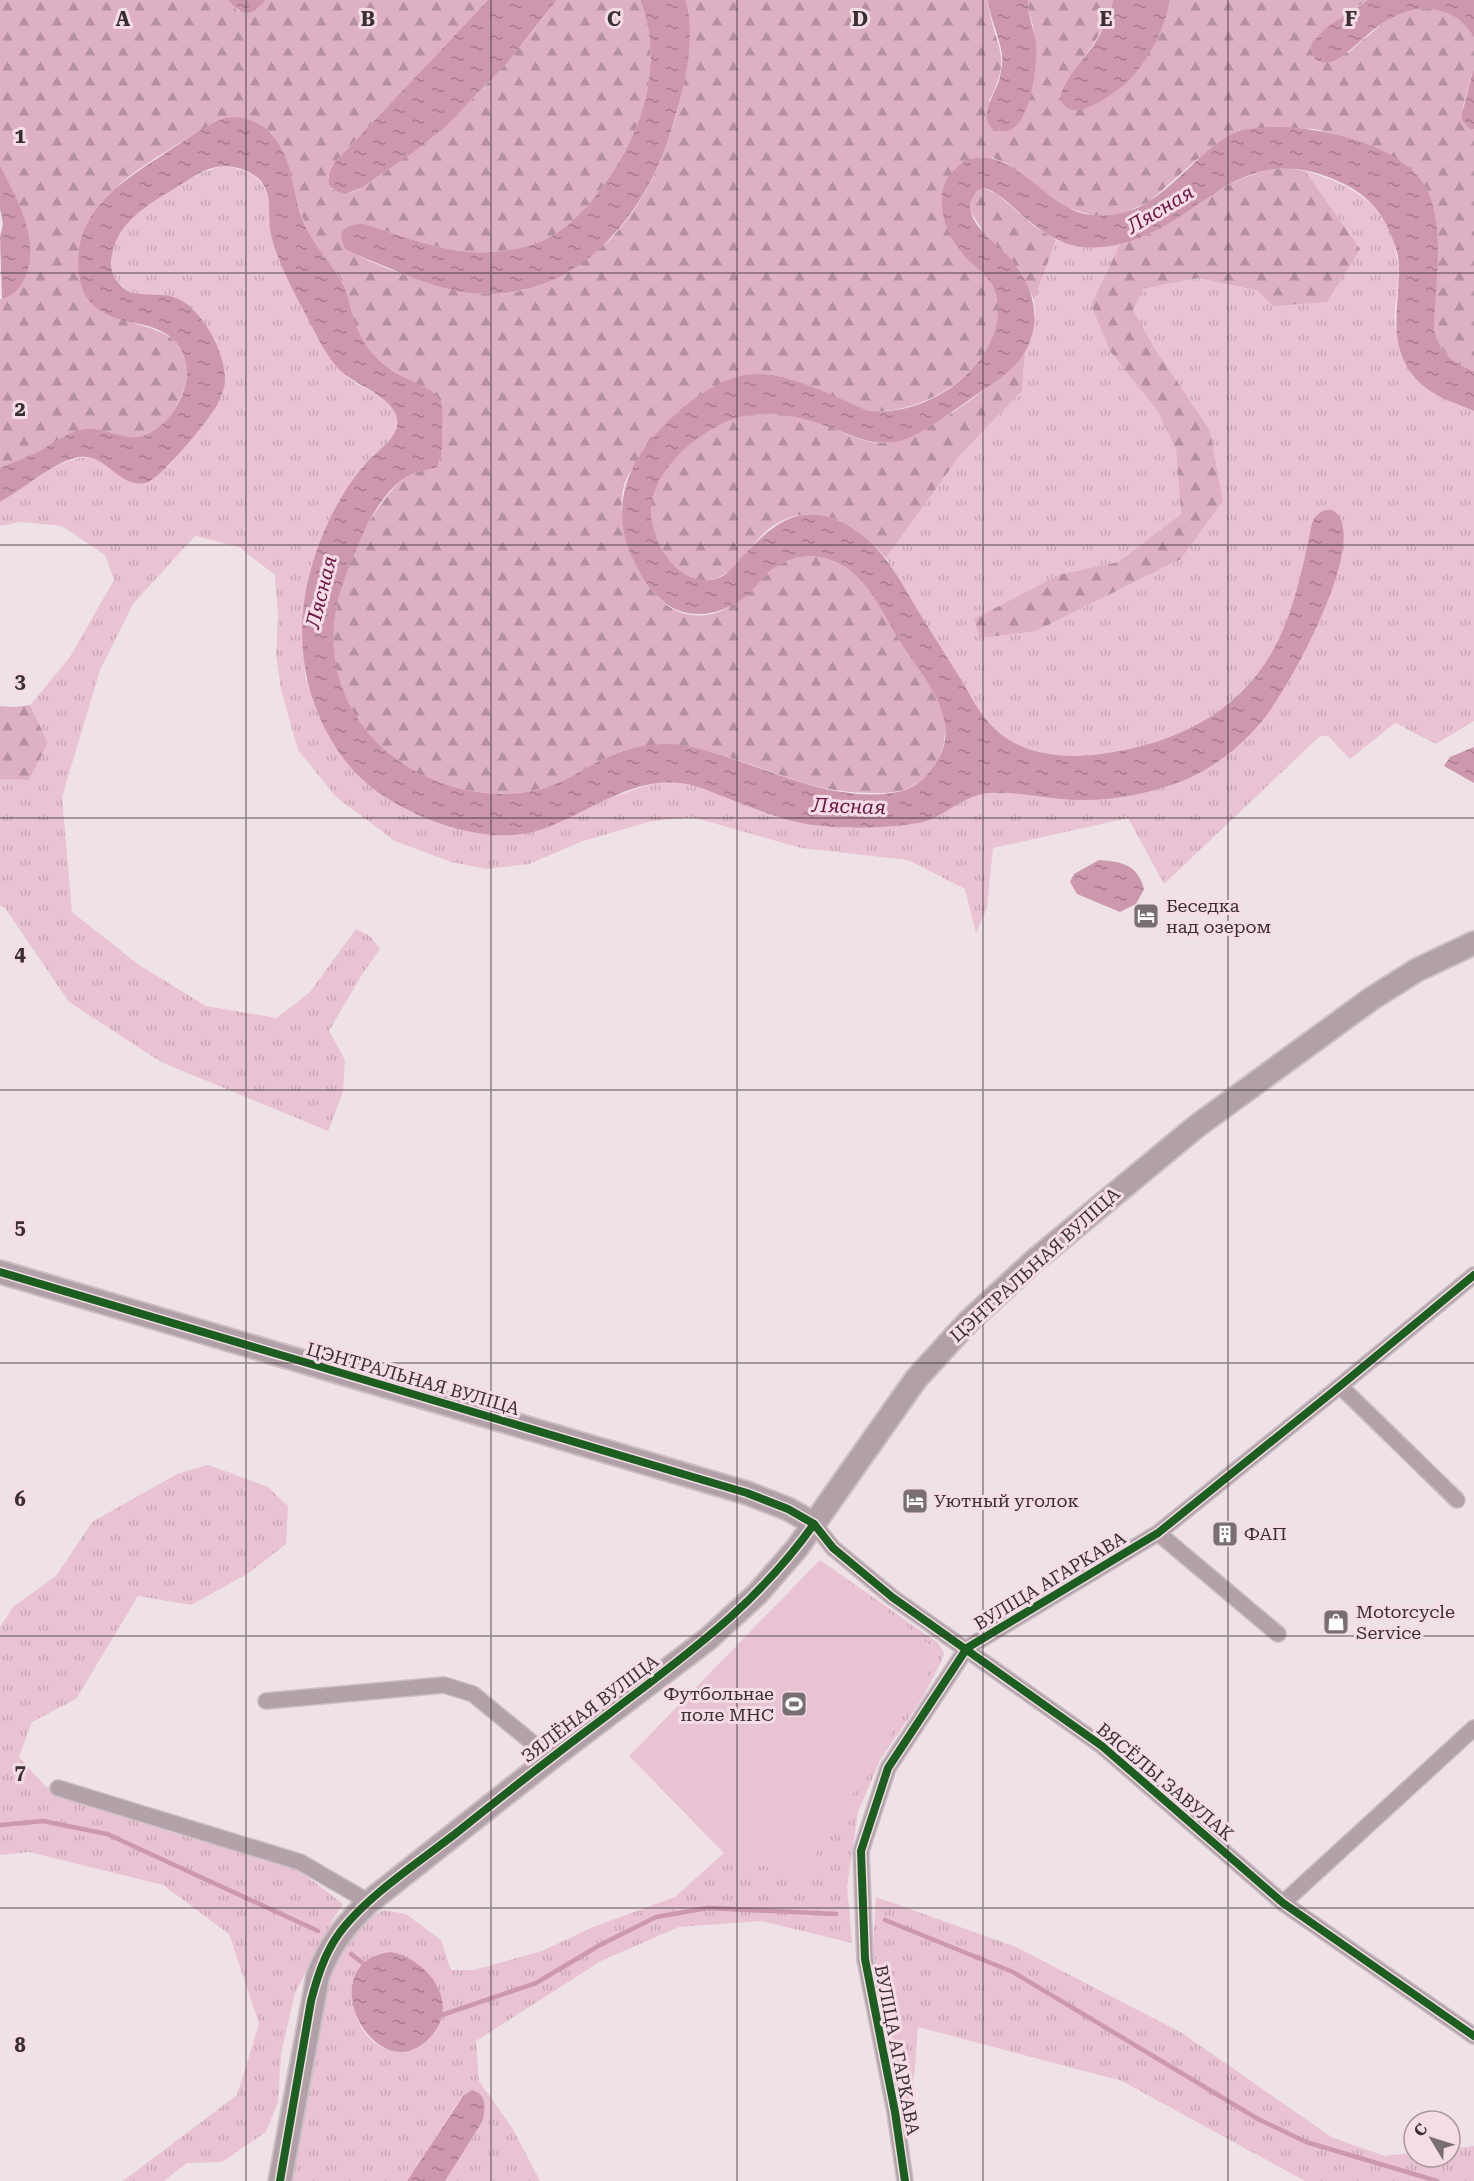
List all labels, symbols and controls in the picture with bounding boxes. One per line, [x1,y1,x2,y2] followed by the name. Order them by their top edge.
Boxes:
[116,7,131,31] text: A
[361,7,375,31] text: B
[607,7,621,31] text: C
[852,7,868,31] text: D
[1100,7,1113,31] text: E
[1345,7,1357,31] text: F
[14,124,26,148] text: 1
[1121,180,1198,239] water label: Лясная
[14,397,26,421] text: 2
[300,553,342,632] water label: Лясная
[14,669,26,693] text: 3
[811,793,887,819] water label: Лясная
[1166,895,1271,937] place label: Беседка над озером
[1131,901,1161,931] hotel icon: Беседка над озером
[14,942,26,966] text: 4
[946,1183,1124,1346] street label: ЦЭНТРАЛЬНАЯ ВУЛІЦА
[14,1215,26,1239] text: 5
[304,1338,523,1419] street label: ЦЭНТРАЛЬНАЯ ВУЛІЦА
[900,1486,930,1516] hotel icon: Уютный уголок
[14,1487,26,1511] text: 6
[934,1490,1079,1511] place label: Уютный уголок
[1210,1519,1240,1549] building icon: ФАП
[1244,1523,1287,1544] place label: ФАП
[970,1527,1130,1634] street label: ВУЛІЦА АГАРКАВА
[1356,1601,1455,1643] place label: Motorcycle Service
[1321,1607,1351,1637] shop icon: Motorcycle Service
[517,1650,663,1767] street label: ЗЯЛЁНАЯ ВУЛІЦА
[663,1683,774,1725] place label: Футбольнае поле МНС
[779,1689,809,1719] sports icon: Футбольнае поле МНС
[1093,1718,1238,1845] street label: ВЯСЁЛЫ ЗАВУЛАК
[14,1760,26,1784] text: 7
[871,1963,924,2137] street label: ВУЛІЦА АГАРКАВА
[14,2033,26,2057] text: 8
[1402,2109,1462,2169] north arrow
[1410,2120,1432,2140] text: С

